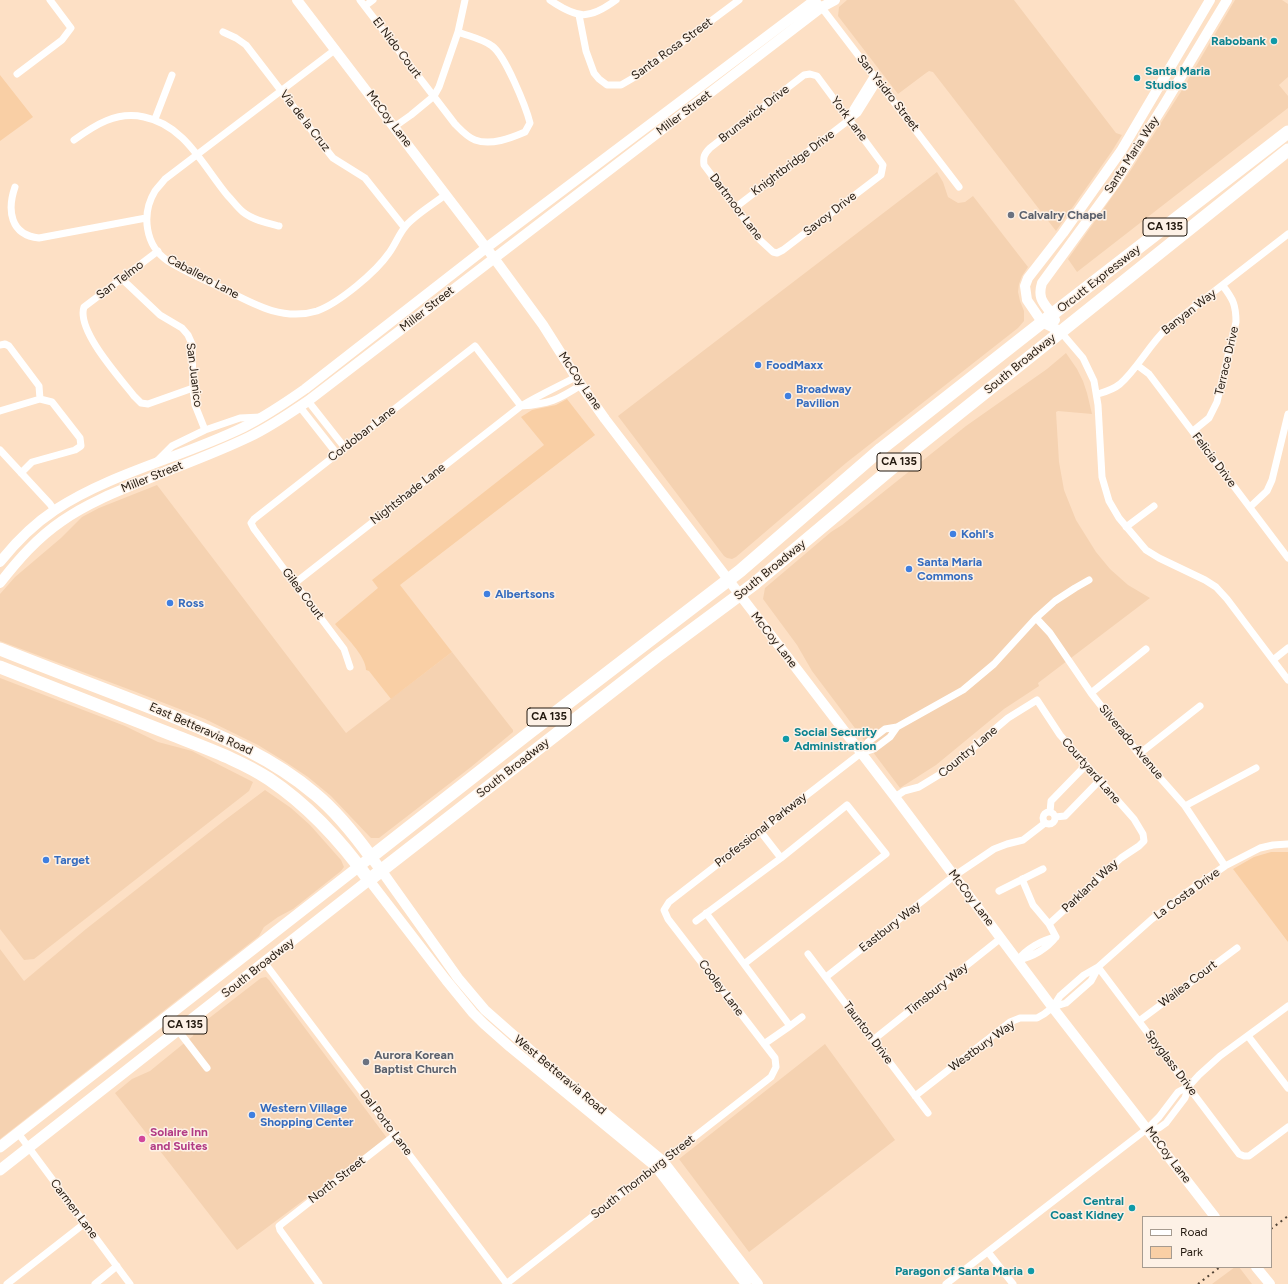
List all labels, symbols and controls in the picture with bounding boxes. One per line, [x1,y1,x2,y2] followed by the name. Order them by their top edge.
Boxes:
[369,15,425,81] street label: El Nido Court
[629,15,715,83] street label: Santa Rosa Street
[1211,34,1266,48] place label: Rabobank
[1269,36,1279,46] marker: Rabobank
[854,52,922,134] street label: San Ysidro Street
[1145,64,1210,92] place label: Santa Maria Studios
[1132,73,1142,83] marker: Santa Maria Studios
[716,82,792,146] street label: Brunswick Drive
[277,88,333,154] street label: Via de la Cruz
[363,88,415,150] street label: McCoy Lane
[654,88,714,138] street label: Miller Street
[828,94,870,144] street label: York Lane
[1102,114,1162,196] street label: Santa Maria Way
[749,127,837,199] street label: Knightbridge Drive
[706,171,766,243] street label: Dartmoor Lane
[801,189,859,239] street label: Savoy Drive
[1019,208,1106,222] place label: Calvalry Chapel
[1006,210,1016,220] marker: Calvalry Chapel
[1143,218,1187,236] road number: CA 135
[1054,242,1144,316] street label: Orcutt Expressway
[165,252,241,302] street label: Caballero Lane
[94,258,146,302] street label: San Telmo
[397,283,457,335] street label: Miller Street
[1159,286,1219,338] street label: Banyan Way
[1212,325,1242,397] street label: Terrace Drive
[981,331,1059,397] street label: South Broadway
[183,342,205,408] street label: San Juanico
[555,349,605,413] street label: McCoy Lane
[766,358,823,372] place label: FoodMaxx
[753,360,763,370] marker: FoodMaxx
[796,382,851,410] place label: Broadway Pavilion
[783,391,793,401] marker: Broadway Pavilion
[325,403,399,465] street label: Cordoban Lane
[1189,430,1239,490] street label: Felicia Drive
[877,453,921,471] road number: CA 135
[119,458,185,496] street label: Miller Street
[368,460,448,528] street label: Nightshade Lane
[961,527,994,541] place label: Kohl's
[948,529,958,539] marker: Kohl's
[731,537,809,603] street label: South Broadway
[917,555,982,583] place label: Santa Maria Commons
[904,564,914,574] marker: Santa Maria Commons
[279,565,327,623] street label: Gilea Court
[495,587,555,601] place label: Albertsons
[482,589,492,599] marker: Albertsons
[178,596,204,610] place label: Ross
[165,598,175,608] marker: Ross
[748,609,800,671] street label: McCoy Lane
[147,700,255,758] street label: East Betteravia Road
[1096,702,1166,782] street label: Silverado Avenue
[527,708,571,726] road number: CA 135
[936,723,1000,781] street label: Country Lane
[794,725,877,753] place label: Social Security Administration
[781,734,791,744] marker: Social Security Administration
[474,735,552,801] street label: South Broadway
[1058,735,1124,807] street label: Courtyard Lane
[712,790,810,870] street label: Professional Parkway
[54,853,90,867] place label: Target
[41,855,51,865] marker: Target
[1059,856,1121,916] street label: Parkland Way
[1151,865,1223,923] street label: La Costa Drive
[945,867,997,929] street label: McCoy Lane
[856,899,924,955] street label: Eastbury Way
[219,935,297,1001] street label: South Broadway
[695,957,747,1019] street label: Cooley Lane
[1156,957,1220,1011] street label: Wailea Court
[903,960,971,1018] street label: Timsbury Way
[840,999,896,1067] street label: Taunton Drive
[163,1016,207,1034] road number: CA 135
[946,1017,1018,1075] street label: Westbury Way
[1142,1027,1200,1099] street label: Spyglass Drive
[511,1032,609,1118] street label: West Betteravia Road
[374,1048,456,1076] place label: Aurora Korean Baptist Church
[361,1057,371,1067] marker: Aurora Korean Baptist Church
[357,1088,415,1158] street label: Dal Porto Lane
[260,1101,354,1129] place label: Western Village Shopping Center
[247,1110,257,1120] marker: Western Village Shopping Center
[1142,1124,1194,1186] street label: McCoy Lane
[150,1125,208,1153] place label: Solaire Inn and Suites
[588,1132,698,1222] street label: South Thornburg Street
[137,1134,147,1144] marker: Solaire Inn and Suites
[306,1153,368,1207] street label: North Street
[47,1176,101,1242] street label: Carmen Lane
[1050,1194,1124,1222] place label: Central Coast Kidney
[1127,1203,1137,1213] marker: Central Coast Kidney
[1142,1216,1272,1268] legend
[1180,1225,1208,1239] text: Road
[1180,1245,1203,1259] text: Park
[895,1264,1023,1278] place label: Paragon of Santa Maria
[1026,1266,1036,1276] marker: Paragon of Santa Maria

